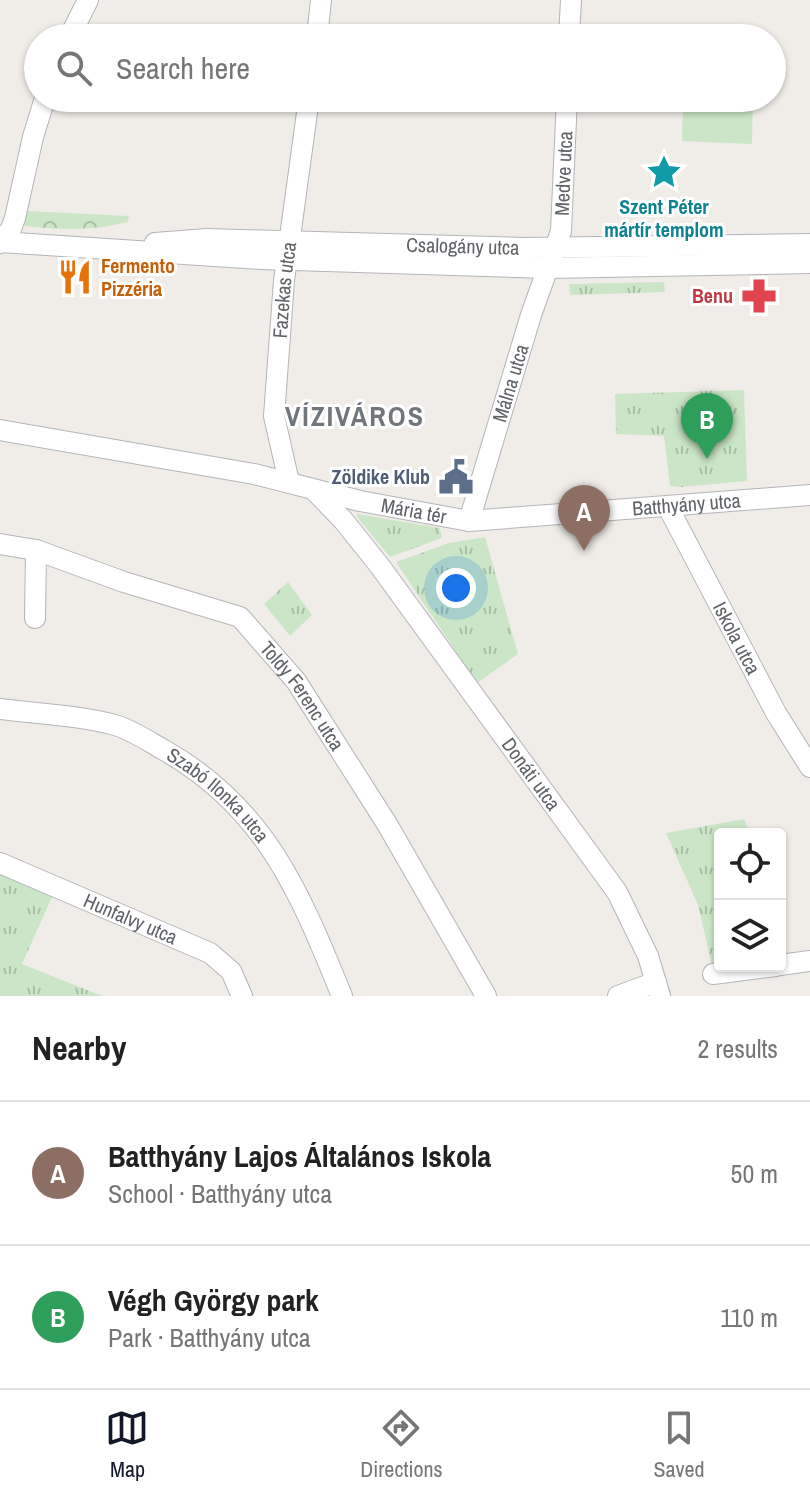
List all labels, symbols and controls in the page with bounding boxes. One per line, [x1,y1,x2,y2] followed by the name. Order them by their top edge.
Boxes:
[24,24,786,112] search box
[52,46,96,90] icon: search
[116,48,250,88] text: Search here
[548,130,578,216] street label: Medve utca
[645,153,683,191] place icon: Szent Péter mártír templom
[604,193,724,243] place label: Szent Péter mártír templom
[406,231,520,261] street label: Csalogány utca
[266,240,302,339] street label: Fazekas utca
[101,252,175,302] place label: Fermento Pizzéria
[56,258,94,296] restaurant icon: Fermento Pizzéria
[740,277,778,315] pharmacy icon: Benu
[692,282,733,309] place label: Benu
[486,341,535,425] street label: Málna utca
[681,393,733,459] pin: B
[285,397,425,435] district label: VÍZIVÁROS
[437,458,475,496] public building icon: Zöldike Klub
[332,463,430,490] place label: Zöldike Klub
[558,485,610,551] pin: A
[631,486,741,522] street label: Batthyány utca
[379,491,449,530] street label: Mária tér
[436,568,476,608] your location
[707,597,767,679] street label: Iskola utca
[254,635,351,755] street label: Toldy Ferenc utca
[496,732,567,816] street label: Donáti utca
[162,741,276,848] street label: Szabó Ilonka utca
[714,828,786,972] map controls
[714,828,786,900] button: locate
[80,886,182,950] street label: Hunfalvy utca
[714,900,786,972] button: layers
[32,1025,127,1071] text: Nearby
[697,1031,778,1066] text: 2 results
[108,1136,491,1176] text: Batthyány Lajos Általános Iskola
[50,1156,66,1191] text: A
[731,1156,778,1191] text: 50 m
[108,1176,332,1211] text: School · Batthyány utca
[108,1280,319,1320] text: Végh György park
[50,1300,66,1335] text: B
[720,1300,778,1335] text: 110 m
[108,1320,311,1355] text: Park · Batthyány utca
[105,1406,149,1484] tab: Map
[360,1406,443,1484] tab: Directions
[653,1406,705,1484] tab: Saved

